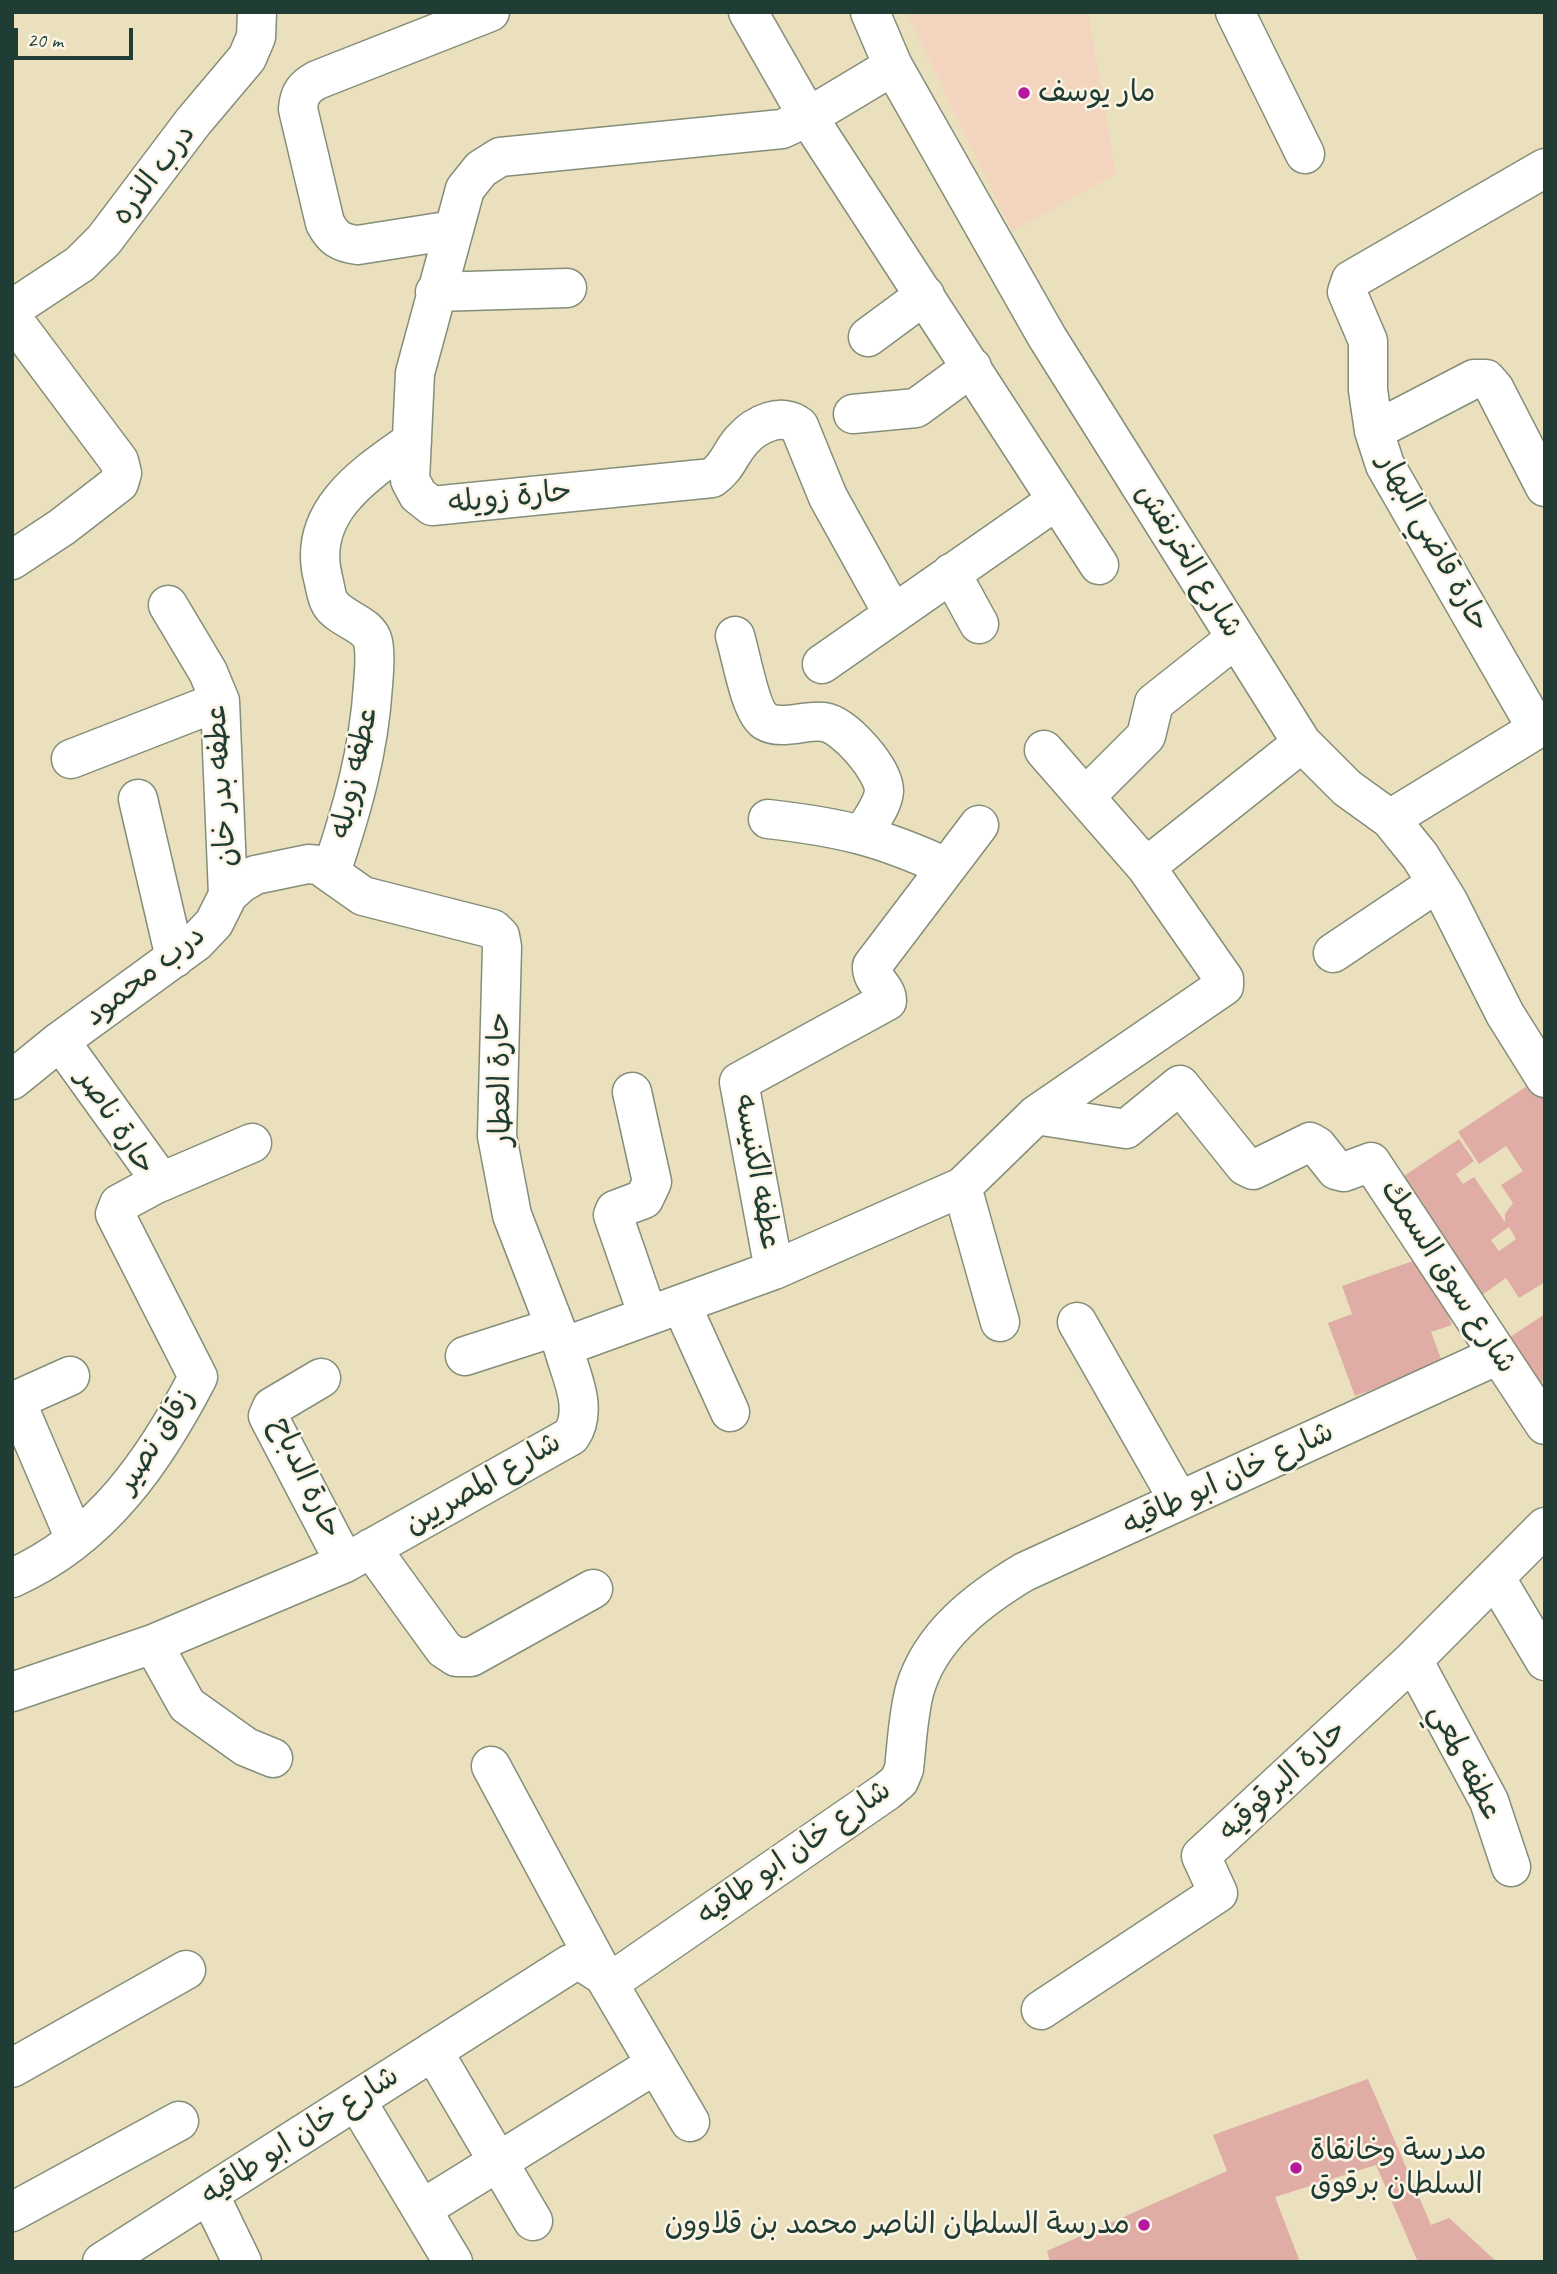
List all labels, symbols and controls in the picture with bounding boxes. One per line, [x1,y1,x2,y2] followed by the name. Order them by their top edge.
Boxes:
[18,14,136,58] scale bar
[27,27,63,53] text: 20 m
[1038,75,1156,111] place label: مار يوسف
[1016,85,1032,101] marker: مار يوسف
[104,117,204,233] street label: درب الذره
[1369,448,1497,638] street label: حارة قاضي البهار
[447,474,573,522] street label: حارة زويله
[1126,477,1250,645] street label: شارع الخرنفش
[198,704,246,868] street label: عطفه بدر خان
[324,704,386,842] street label: عطفه زويله
[77,918,213,1034] street label: درب محمود
[482,1012,520,1146] street label: حارة العطار
[67,1062,163,1182] street label: حارة ناصر
[726,1092,788,1252] street label: عطفه الكنيسه
[1372,1173,1524,1381] street label: شارع سوق السمك
[109,1382,203,1500] street label: زقاق نصير
[261,1412,349,1544] street label: حارة الدباح
[1116,1414,1340,1544] street label: شارع خان ابو طاقيه
[398,1425,568,1543] street label: شارع المصريين
[1421,1698,1509,1826] street label: عطفه لمعي
[1212,1713,1354,1849] street label: حارة البرقوقيه
[690,1772,898,1934] street label: شارع خان ابو طاقيه
[194,2058,406,2214] street label: شارع خان ابو طاقيه
[1310,2133,1487,2204] place label: مدرسة وخانقاة السلطان برقوق
[1288,2160,1304,2176] marker: مدرسة وخانقاة السلطان برقوق
[664,2207,1130,2243] place label: مدرسة السلطان الناصر محمد بن قلاوون
[1136,2217,1152,2233] marker: مدرسة السلطان الناصر محمد بن قلاوون

